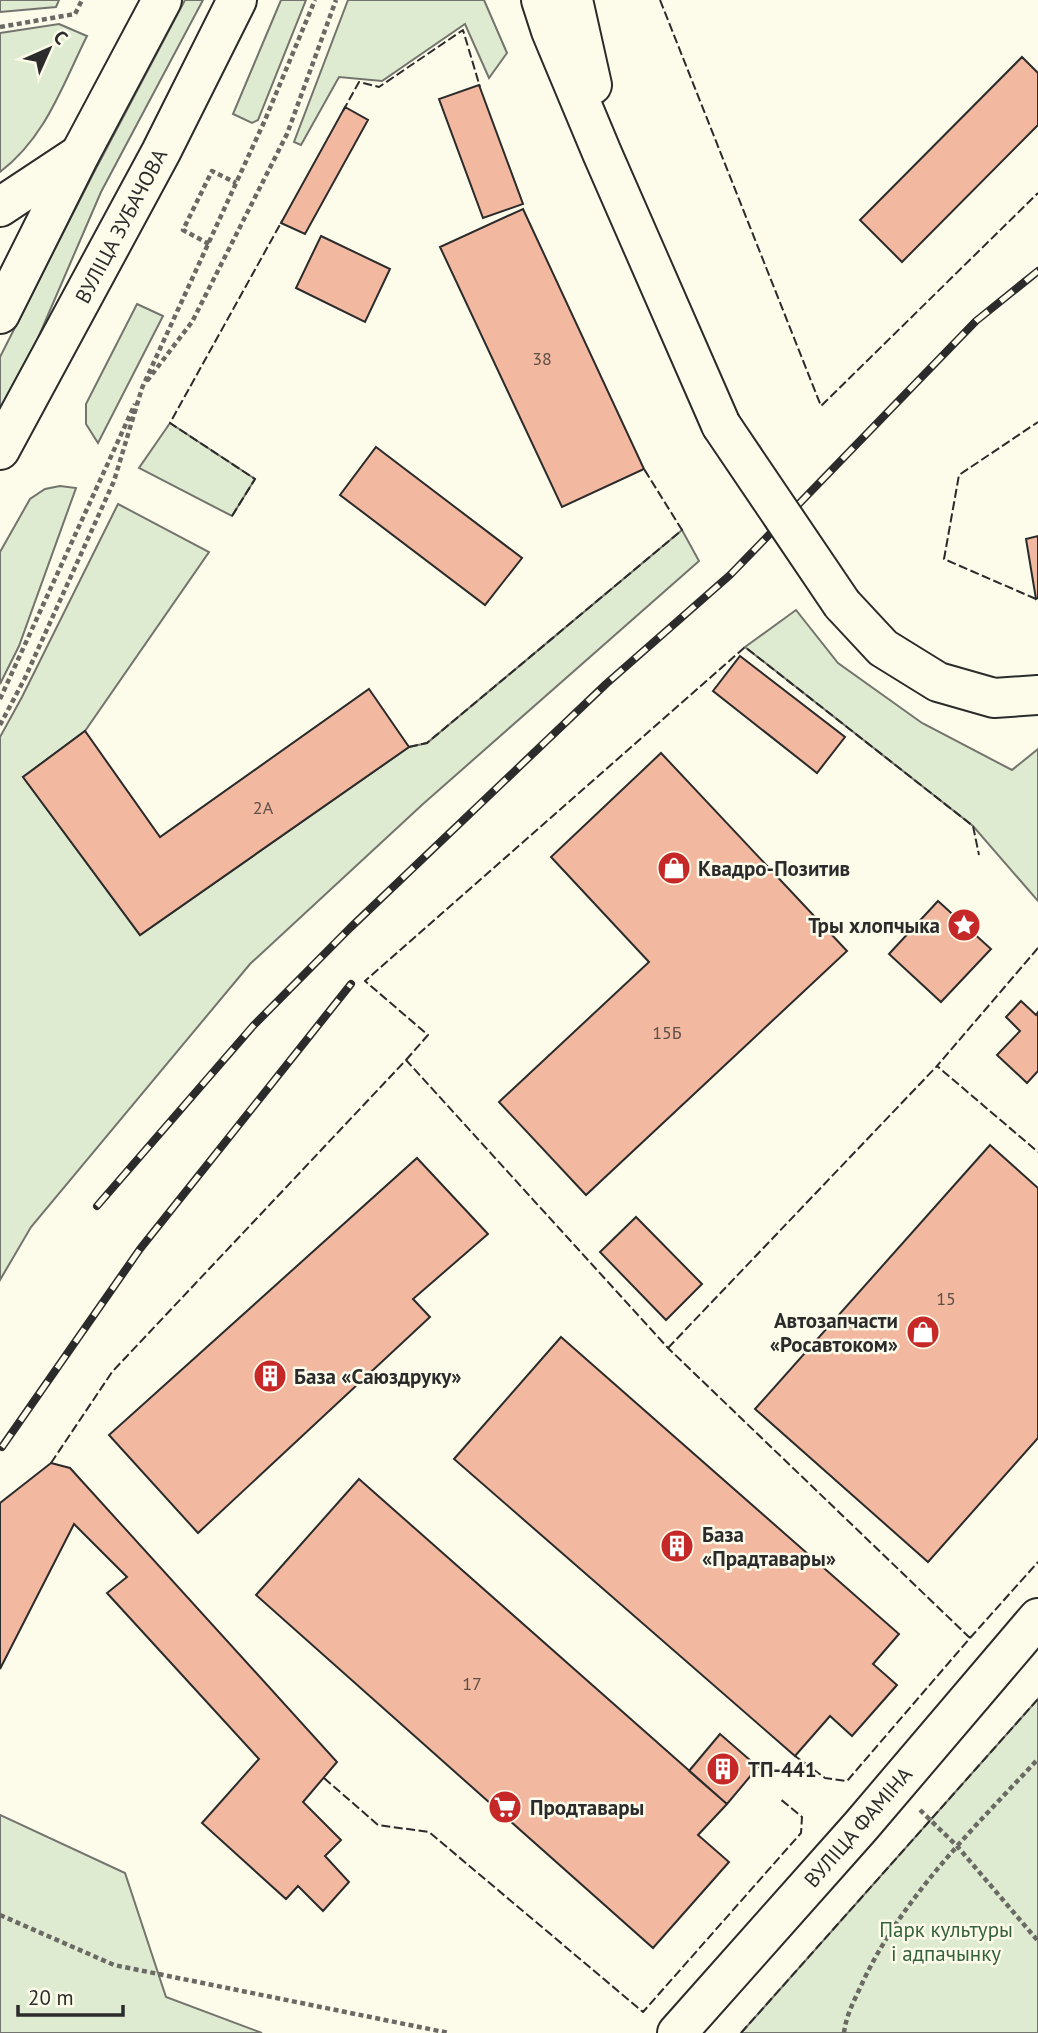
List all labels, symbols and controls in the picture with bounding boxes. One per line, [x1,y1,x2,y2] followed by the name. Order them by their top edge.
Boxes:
[14,14,84,84] north arrow
[49,25,74,49] text: С
[69,144,173,308] street label: ВУЛІЦА ЗУБАЧОВА
[532,347,552,370] house number: 38
[253,796,274,819] house number: 2А
[655,849,693,887] shop icon: Квадро-Позитив
[698,855,850,882] place label: Квадро-Позитив
[945,906,983,944] place icon: Тры хлопчыка
[808,912,940,939] place label: Тры хлопчыка
[652,1021,682,1044] house number: 15Б
[936,1287,956,1310] house number: 15
[770,1307,898,1358] place label: Автозапчасти «Росавтоком»
[904,1313,942,1351] shop icon: Автозапчасти «Росавтоком»
[251,1357,289,1395] building icon: База «Саюздруку»
[294,1363,461,1390] place label: База «Саюздруку»
[702,1521,836,1572] place label: База «Прадтавары»
[658,1527,696,1565] building icon: База «Прадтавары»
[462,1672,482,1695] house number: 17
[704,1750,742,1788] building icon: ТП-441
[748,1756,817,1783] place label: ТП-441
[798,1761,918,1893] street label: ВУЛІЦА ФАМІНА
[486,1788,524,1826] supermarket icon: Продтавары
[530,1794,644,1821] place label: Продтавары
[879,1916,1013,1967] park label: Парк культуры і адпачынку
[18,1974,122,2018] scale bar
[28,1984,74,2011] text: 20 m

